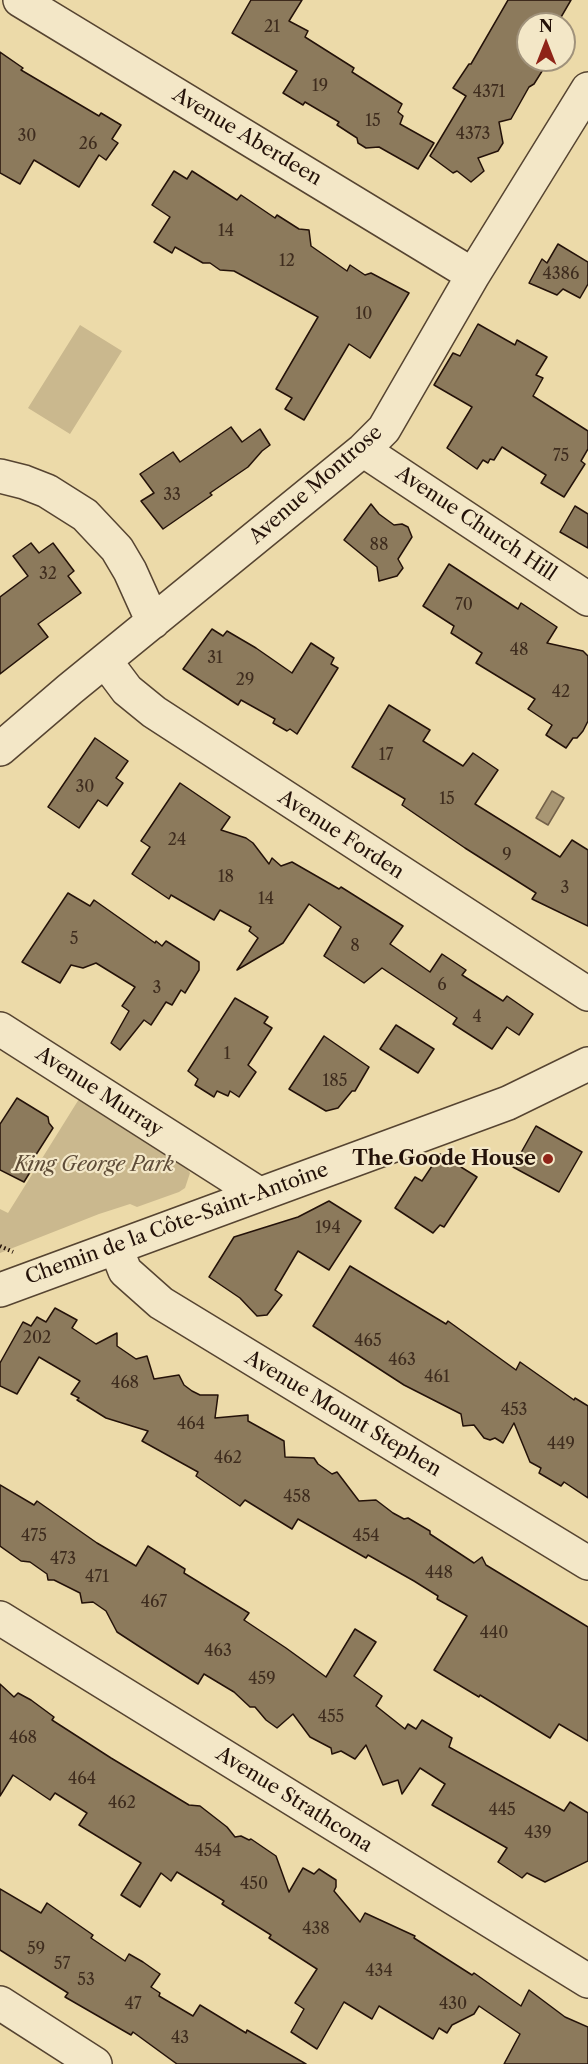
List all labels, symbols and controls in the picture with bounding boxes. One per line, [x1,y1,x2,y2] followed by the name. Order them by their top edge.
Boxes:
[516,12,576,72] north arrow
[539,16,553,36] text: N
[264,17,280,37] house number: 21
[312,76,328,96] house number: 19
[473,82,505,102] house number: 4371
[168,83,326,191] street label: Avenue Aberdeen
[365,111,381,131] house number: 15
[456,124,490,144] house number: 4373
[18,126,36,146] house number: 30
[79,134,97,154] house number: 26
[218,221,234,241] house number: 14
[279,251,295,271] house number: 12
[543,264,579,284] house number: 4386
[356,304,372,324] house number: 10
[245,421,387,549] street label: Avenue Montrose
[553,446,569,466] house number: 75
[391,461,561,587] street label: Avenue Church Hill
[163,485,181,505] house number: 33
[370,535,388,555] house number: 88
[39,564,57,584] house number: 32
[455,595,473,615] house number: 70
[510,640,528,660] house number: 48
[207,648,223,668] house number: 31
[236,670,254,690] house number: 29
[552,682,570,702] house number: 42
[379,745,393,765] house number: 17
[76,777,94,797] house number: 30
[274,785,408,885] street label: Avenue Forden
[439,789,455,809] house number: 15
[168,830,186,850] house number: 24
[502,845,512,865] house number: 9
[218,867,234,887] house number: 18
[561,878,569,898] house number: 3
[258,889,274,909] house number: 14
[70,929,78,949] house number: 5
[350,936,360,956] house number: 8
[437,975,447,995] house number: 6
[153,978,161,998] house number: 3
[472,1007,482,1027] house number: 4
[31,1042,167,1142] street label: Avenue Murray
[224,1044,230,1064] house number: 1
[323,1071,347,1091] house number: 185
[352,1147,536,1171] place label: The Goode House
[541,1152,555,1166] marker: The Goode House
[14,1153,174,1177] park label: King George Park
[22,1158,332,1290] street label: Chemin de la Côte-Saint-Antoine
[315,1218,341,1238] house number: 194
[23,1328,51,1348] house number: 202
[354,1331,382,1351] house number: 465
[241,1346,445,1482] street label: Avenue Mount Stephen
[388,1350,416,1370] house number: 463
[424,1367,450,1387] house number: 461
[111,1373,139,1393] house number: 468
[501,1400,527,1420] house number: 453
[177,1414,205,1434] house number: 464
[547,1434,575,1454] house number: 449
[214,1448,242,1468] house number: 462
[283,1487,311,1507] house number: 458
[21,1526,47,1546] house number: 475
[352,1526,380,1546] house number: 454
[50,1549,76,1569] house number: 473
[425,1563,453,1583] house number: 448
[85,1567,109,1587] house number: 471
[141,1592,167,1612] house number: 467
[480,1623,508,1643] house number: 440
[204,1641,232,1661] house number: 463
[248,1669,276,1689] house number: 459
[318,1707,344,1727] house number: 455
[9,1728,37,1748] house number: 468
[211,1742,377,1858] street label: Avenue Strathcona
[68,1769,96,1789] house number: 464
[108,1793,136,1813] house number: 462
[488,1800,516,1820] house number: 445
[524,1823,552,1843] house number: 439
[194,1841,222,1861] house number: 454
[240,1874,268,1894] house number: 450
[302,1919,330,1939] house number: 438
[27,1939,45,1959] house number: 59
[54,1954,70,1974] house number: 57
[365,1961,393,1981] house number: 434
[77,1970,95,1990] house number: 53
[124,1994,142,2014] house number: 47
[439,1994,467,2014] house number: 430
[171,2028,189,2048] house number: 43

